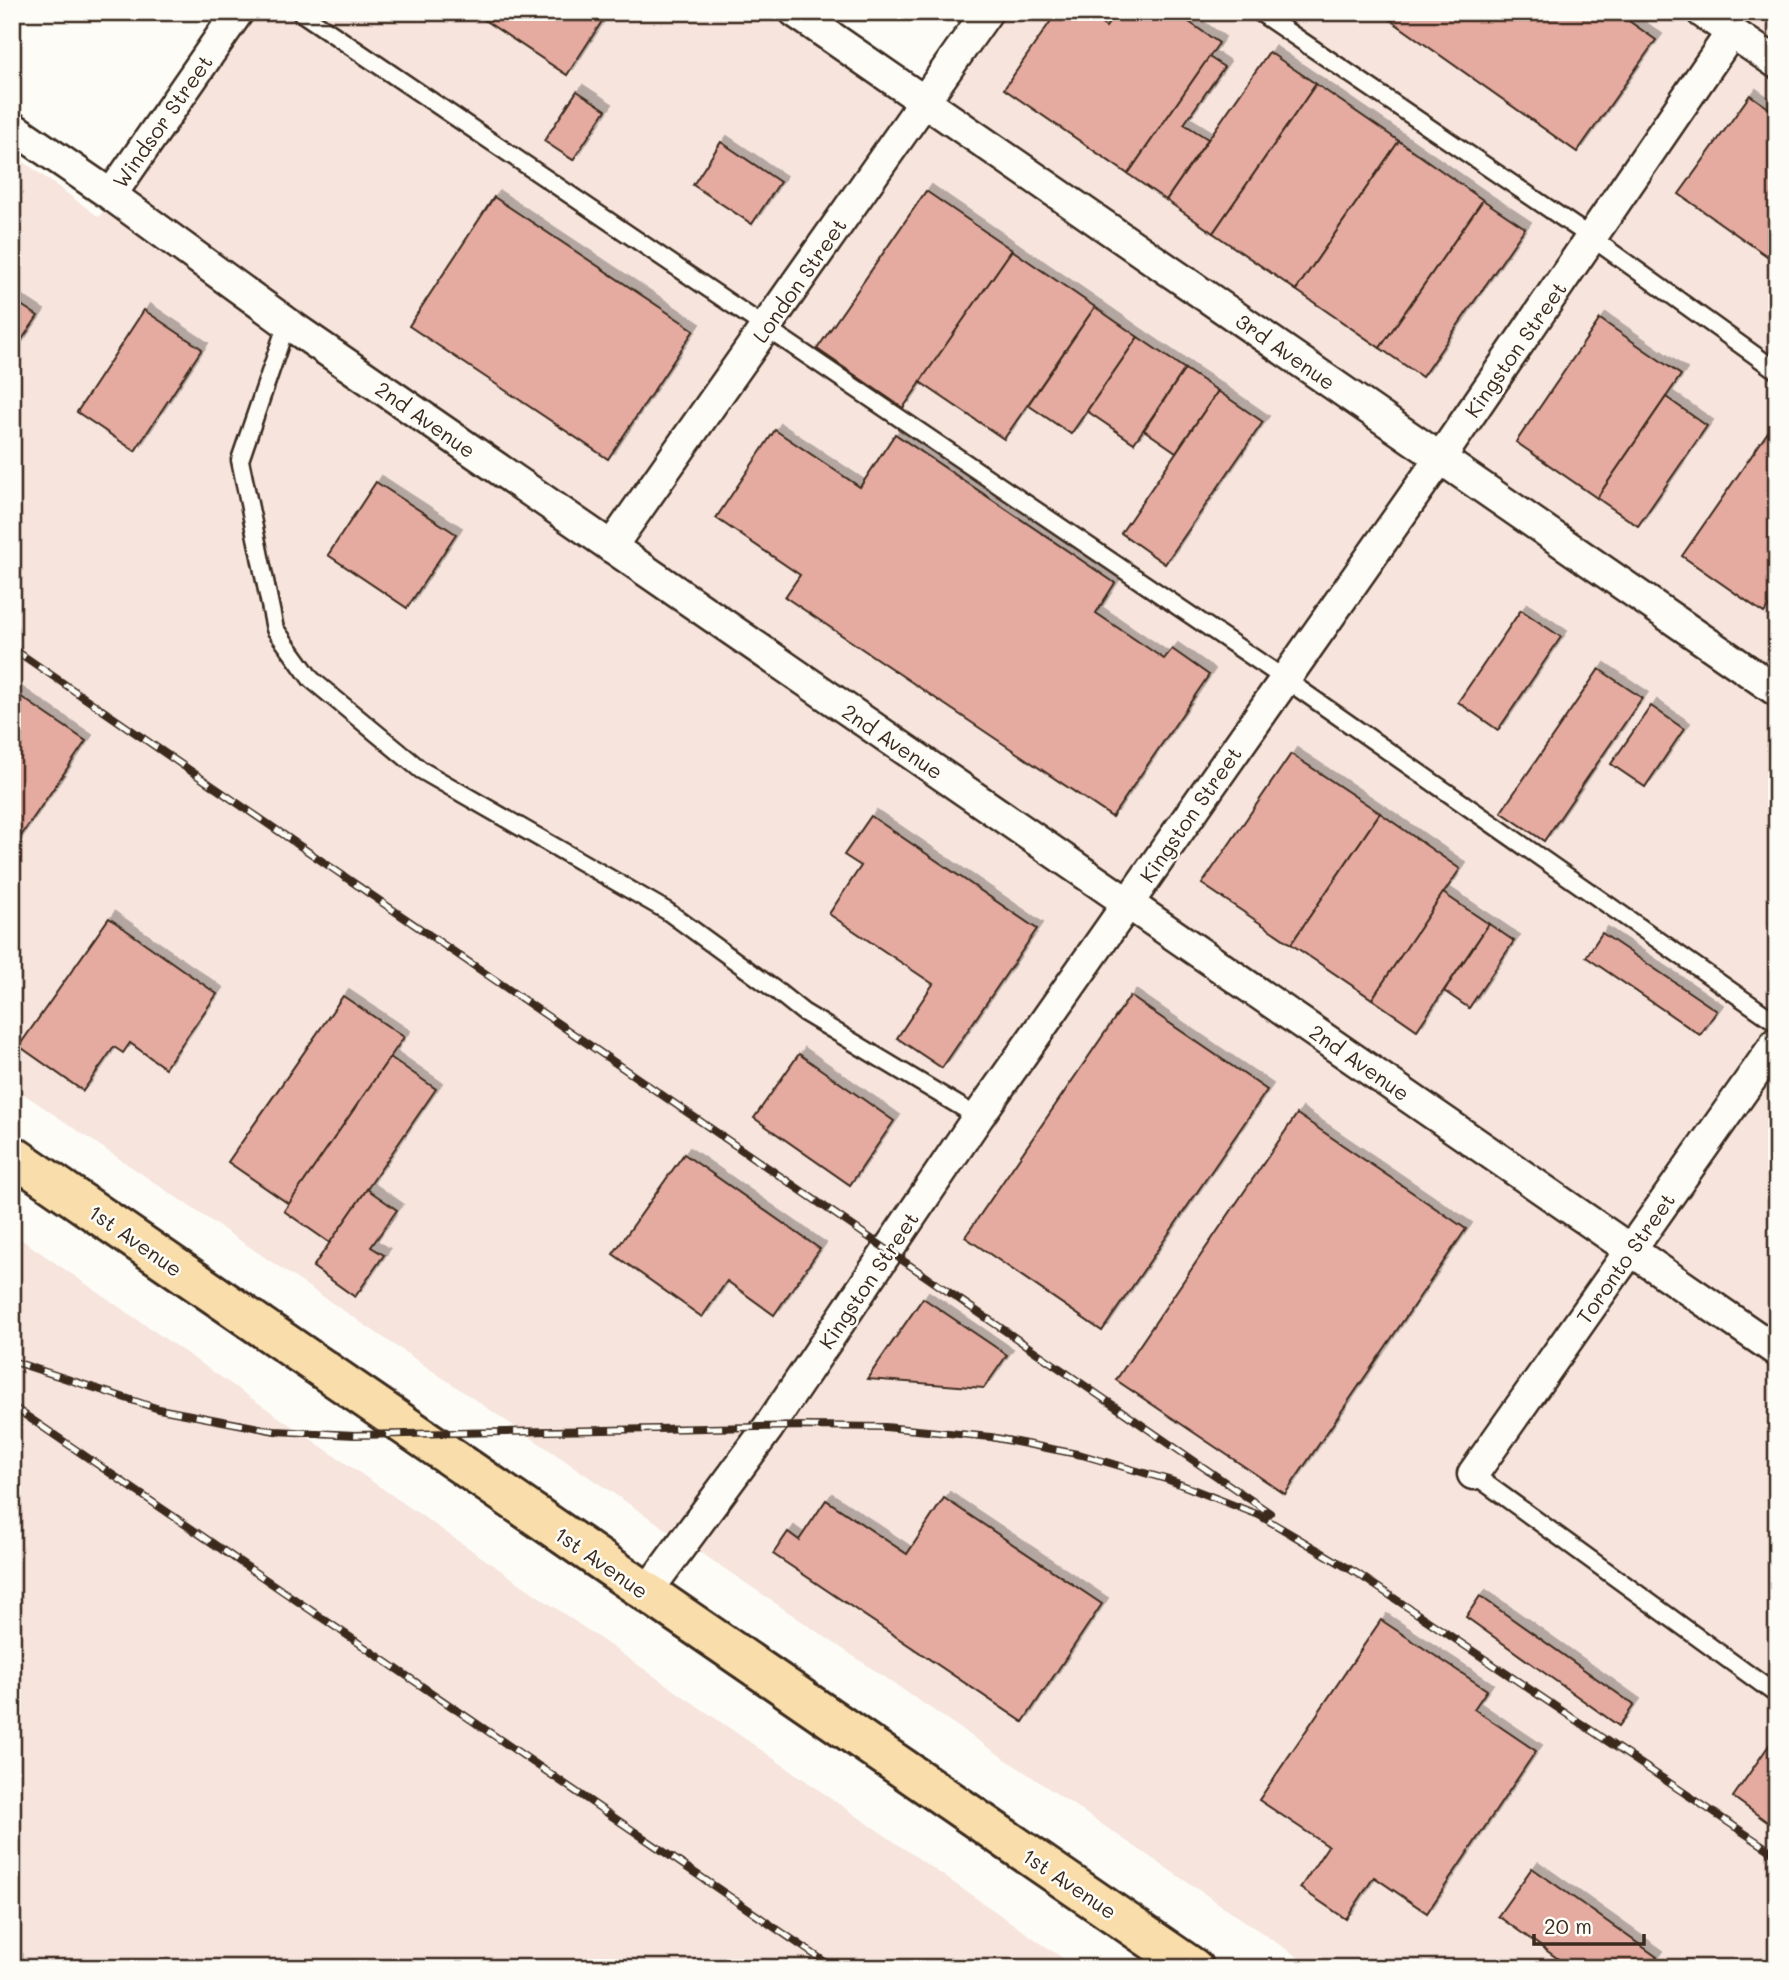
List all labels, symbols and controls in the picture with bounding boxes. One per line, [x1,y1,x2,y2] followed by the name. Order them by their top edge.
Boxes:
[106,49,218,193] street label: Windsor Street
[746,212,852,348] street label: London Street
[1458,276,1572,422] street label: Kingston Street
[1231,307,1341,395] street label: 3rd Avenue
[371,375,481,463] street label: 2nd Avenue
[837,697,949,785] street label: 2nd Avenue
[1133,741,1247,887] street label: Kingston Street
[1305,1018,1415,1106] street label: 2nd Avenue
[1570,1187,1680,1329] street label: Toronto Street
[84,1198,188,1282] street label: 1st Avenue
[812,1206,924,1354] street label: Kingston Street
[550,1520,654,1604] street label: 1st Avenue
[1018,1842,1122,1924] street label: 1st Avenue
[1534,1903,1644,1947] scale bar
[1544,1912,1592,1939] text: 20 m

